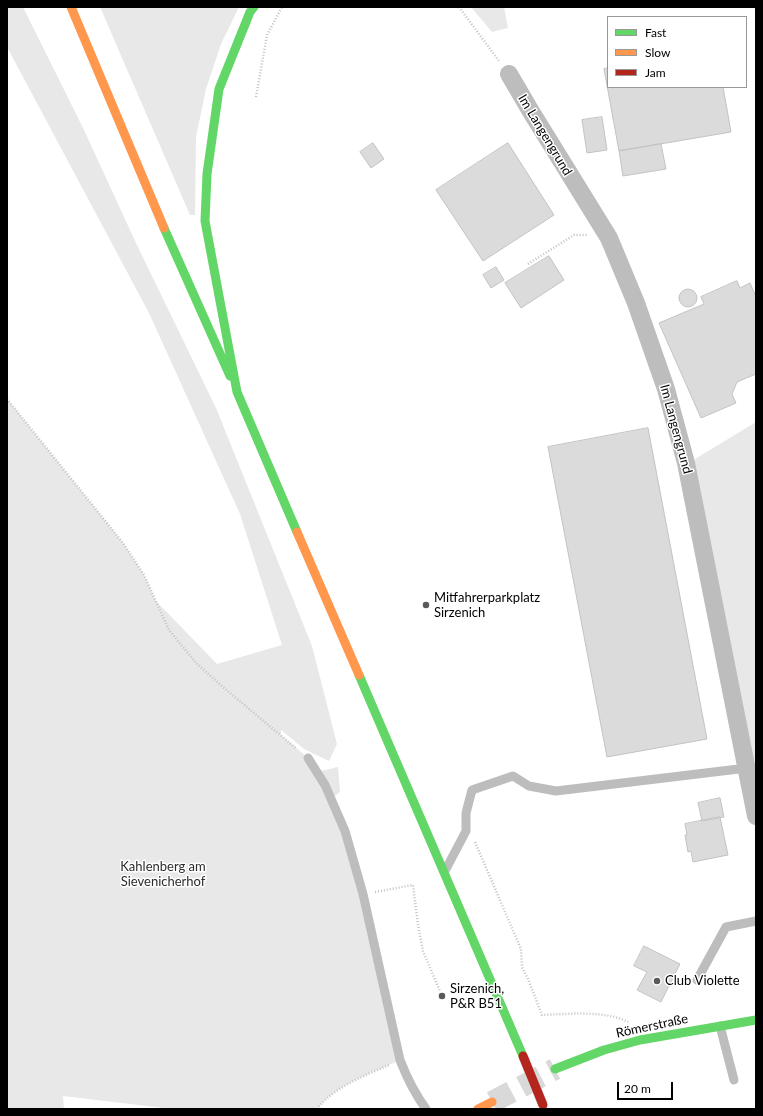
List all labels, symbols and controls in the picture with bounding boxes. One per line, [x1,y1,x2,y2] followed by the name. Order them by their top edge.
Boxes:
[607,16,747,88] legend
[645,25,666,40] text: Fast
[645,45,670,60] text: Slow
[645,65,666,80] text: Jam
[515,92,575,178] street label: Im Langengrund
[657,383,695,475] street label: Im Langengrund
[434,590,540,621] place label: Mitfahrerparkplatz Sirzenich
[421,600,431,610] marker: Mitfahrerparkplatz Sirzenich
[120,859,206,890] park label: Kahlenberg am Sievenicherhof
[665,973,739,989] place label: Club Violette
[652,976,662,986] marker: Club Violette
[450,981,504,1012] place label: Sirzenich, P&R B51
[437,991,447,1001] marker: Sirzenich, P&R B51
[615,1011,689,1041] street label: Römerstraße
[619,1074,675,1100] scale bar
[624,1081,651,1096] text: 20 m

